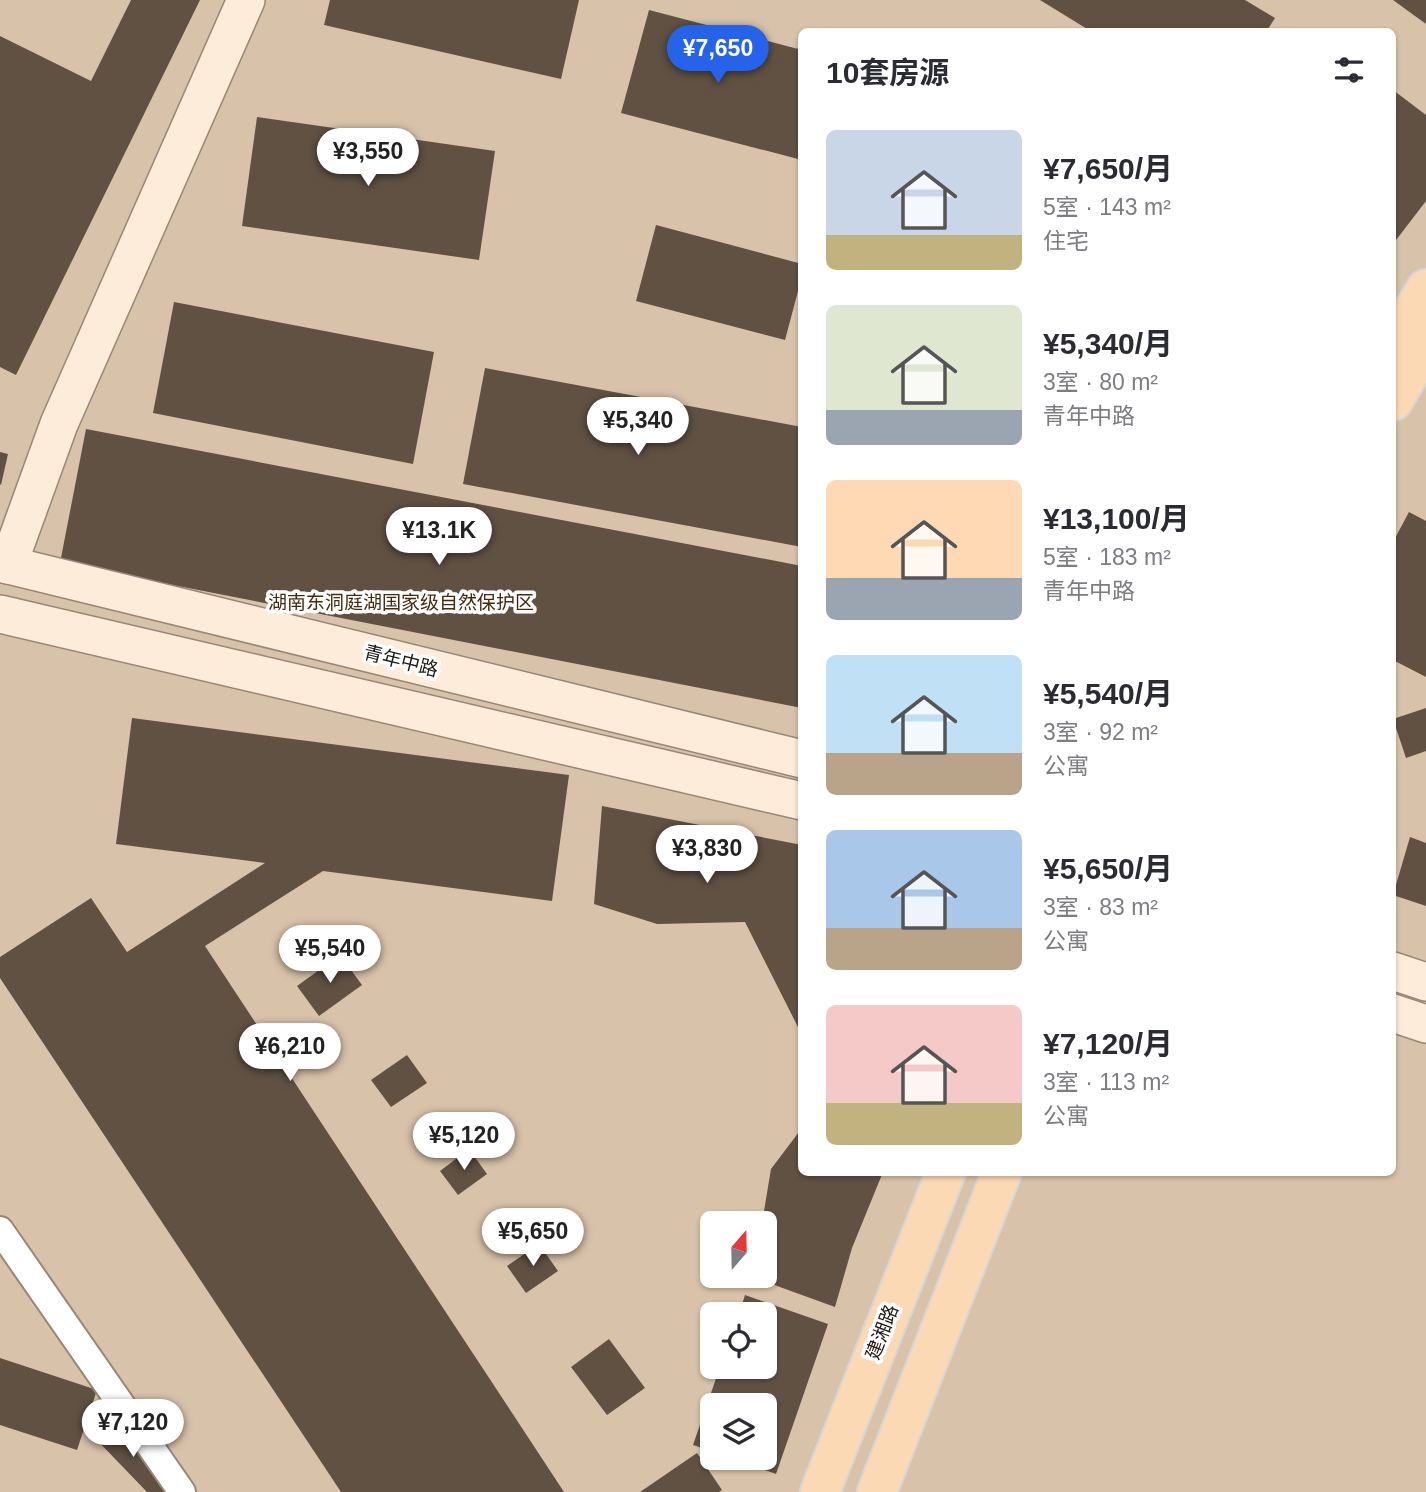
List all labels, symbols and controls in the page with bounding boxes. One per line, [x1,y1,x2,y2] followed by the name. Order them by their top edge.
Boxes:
[661,25,775,85] pin: ¥7,650
[683,35,753,61] text: ¥7,650
[1330,51,1368,89] icon: filters
[826,56,949,89] text: 10套房源
[311,128,425,188] pin: ¥3,550
[333,138,403,164] text: ¥3,550
[1043,152,1173,185] text: ¥7,650/月
[882,158,966,242] icon: home
[1043,194,1171,220] text: 5室 · 143 m²
[1043,228,1089,254] text: 住宅
[1043,327,1173,360] text: ¥5,340/月
[882,333,966,417] icon: home
[1043,369,1158,395] text: 3室 · 80 m²
[581,398,695,457] pin: ¥5,340
[1043,403,1135,429] text: 青年中路
[603,407,673,433] text: ¥5,340
[1043,502,1190,535] text: ¥13,100/月
[382,508,496,567] pin: ¥13.1K
[882,508,966,592] icon: home
[402,517,476,543] text: ¥13.1K
[1043,544,1171,570] text: 5室 · 183 m²
[1043,578,1135,604] text: 青年中路
[268,592,534,613] park label: 湖南东洞庭湖国家级自然保护区
[362,642,440,680] street label: 青年中路
[1043,677,1173,710] text: ¥5,540/月
[882,683,966,767] icon: home
[1043,719,1158,745] text: 3室 · 92 m²
[1043,753,1089,779] text: 公寓
[650,826,764,885] pin: ¥3,830
[672,835,742,861] text: ¥3,830
[1043,852,1173,885] text: ¥5,650/月
[882,858,966,942] icon: home
[1043,894,1158,920] text: 3室 · 83 m²
[273,926,387,985] pin: ¥5,540
[1043,928,1089,954] text: 公寓
[295,935,365,961] text: ¥5,540
[233,1024,347,1083] pin: ¥6,210
[1043,1027,1173,1060] text: ¥7,120/月
[255,1033,325,1059] text: ¥6,210
[882,1033,966,1117] icon: home
[1043,1069,1169,1095] text: 3室 · 113 m²
[1043,1103,1089,1129] text: 公寓
[407,1112,521,1172] pin: ¥5,120
[429,1122,499,1148] text: ¥5,120
[476,1208,590,1268] pin: ¥5,650
[700,1211,777,1288] north arrow
[700,1211,777,1470] map controls
[498,1218,568,1244] text: ¥5,650
[700,1302,777,1379] button: locate
[862,1302,902,1362] street label: 建湘路
[700,1393,777,1470] button: layers
[76,1400,190,1459] pin: ¥7,120
[98,1409,168,1435] text: ¥7,120

